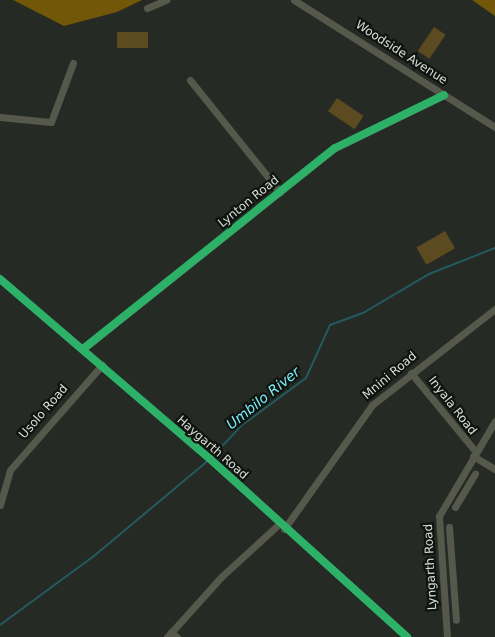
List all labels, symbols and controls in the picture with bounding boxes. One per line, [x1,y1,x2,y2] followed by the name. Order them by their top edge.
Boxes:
[352,18,450,88] street label: Woodside Avenue
[216,173,282,231] street label: Lynton Road
[360,349,420,403] street label: Mnini Road
[223,363,303,433] water label: Umbilo River
[425,374,479,438] street label: Inyala Road
[17,382,71,442] street label: Usolo Road
[173,413,251,483] street label: Haygarth Road
[422,523,440,611] street label: Lyngarth Road

